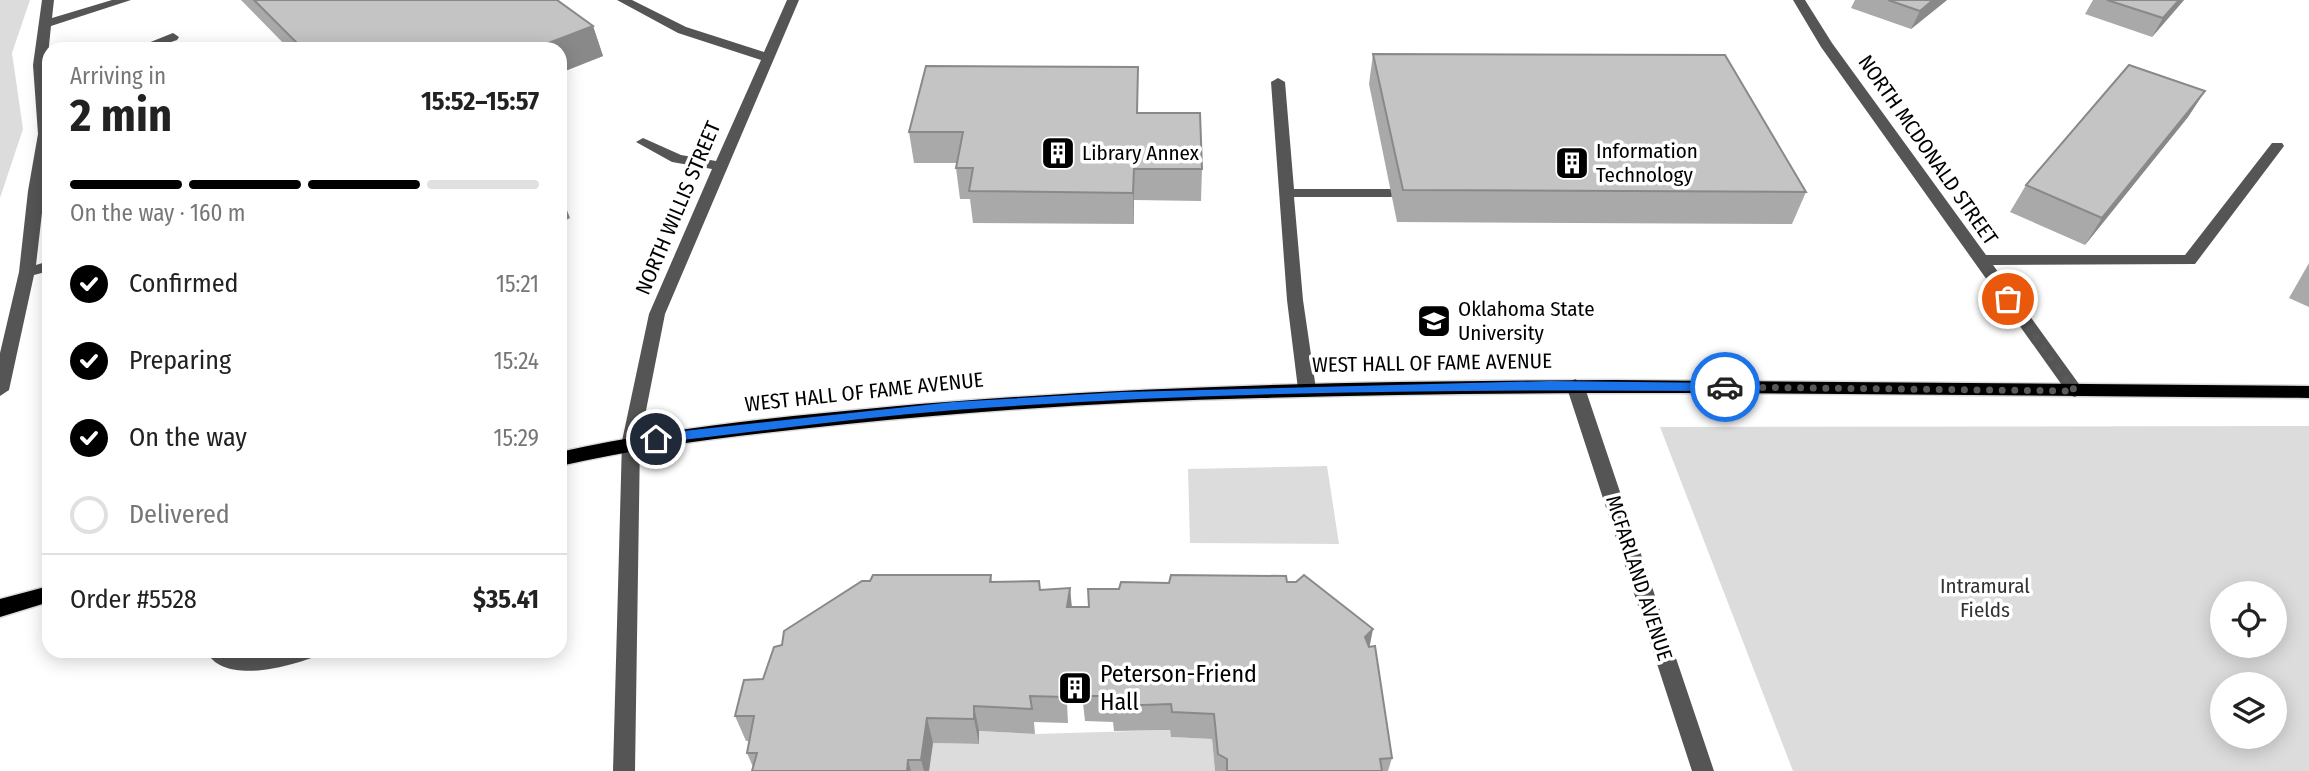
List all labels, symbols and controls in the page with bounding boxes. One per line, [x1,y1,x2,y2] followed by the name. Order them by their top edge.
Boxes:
[1853,50,2004,250] street label: NORTH MCDONALD STREET
[70,62,166,90] text: Arriving in
[421,86,539,117] text: 15:52–15:57
[70,88,172,143] text: 2 min
[630,117,726,298] street label: NORTH WILLIS STREET
[1039,134,1077,172] building icon: Library Annex
[1596,138,1698,188] place label: Information Technology
[1082,140,1200,166] place label: Library Annex
[1553,144,1591,182] building icon: Information Technology
[70,199,245,227] text: On the way · 160 m
[70,265,108,303] icon: check
[129,268,239,299] text: Confirmed
[1978,269,2038,329] pin
[496,270,539,298] text: 15:21
[1989,280,2027,318] icon: bag
[1458,296,1595,346] place label: Oklahoma State University
[1415,302,1453,340] school or university icon: Oklahoma State University
[70,342,108,380] icon: check
[129,345,231,376] text: Preparing
[494,347,539,375] text: 15:24
[1312,348,1552,378] street label: WEST HALL OF FAME AVENUE
[1690,352,1760,422] courier
[743,367,985,417] street label: WEST HALL OF FAME AVENUE
[1706,368,1744,406] icon: car
[626,409,686,469] pin
[70,419,108,457] icon: check
[637,420,675,458] icon: home
[129,422,247,453] text: On the way
[493,424,539,452] text: 15:29
[1600,492,1678,664] street label: MCFARLAND AVENUE
[129,499,230,530] text: Delivered
[1940,573,2030,623] park label: Intramural Fields
[2210,581,2287,749] map controls
[2210,581,2287,658] button: locate
[70,584,197,615] text: Order #5528
[473,584,539,615] text: $35.41
[1100,660,1257,716] place label: Peterson-Friend Hall
[1056,669,1094,707] building icon: Peterson-Friend Hall
[2210,672,2287,749] button: layers

